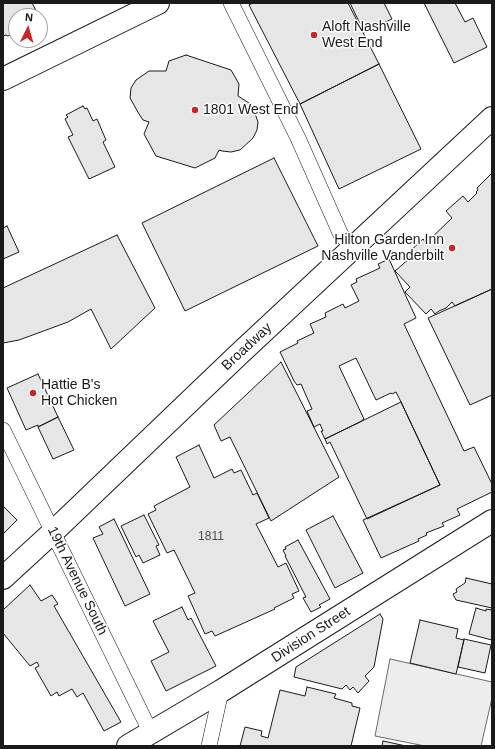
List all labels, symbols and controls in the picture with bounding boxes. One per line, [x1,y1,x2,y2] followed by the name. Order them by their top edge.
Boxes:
[8,8,48,48] north arrow
[24,11,33,23] text: N
[322,19,411,52] place label: Aloft Nashville West End
[309,30,319,40] marker: Aloft Nashville West End
[203,102,298,118] place label: 1801 West End
[190,105,200,115] marker: 1801 West End
[321,232,444,264] place label: Hilton Garden Inn Nashville Vanderbilt
[447,243,457,253] marker: Hilton Garden Inn Nashville Vanderbilt
[219,320,275,374] street label: Broadway
[41,377,117,410] place label: Hattie B's Hot Chicken
[28,388,38,398] marker: Hattie B's Hot Chicken
[43,524,111,638] street label: 19th Avenue South
[198,530,224,544] house number: 1811
[269,603,353,667] street label: Division Street

